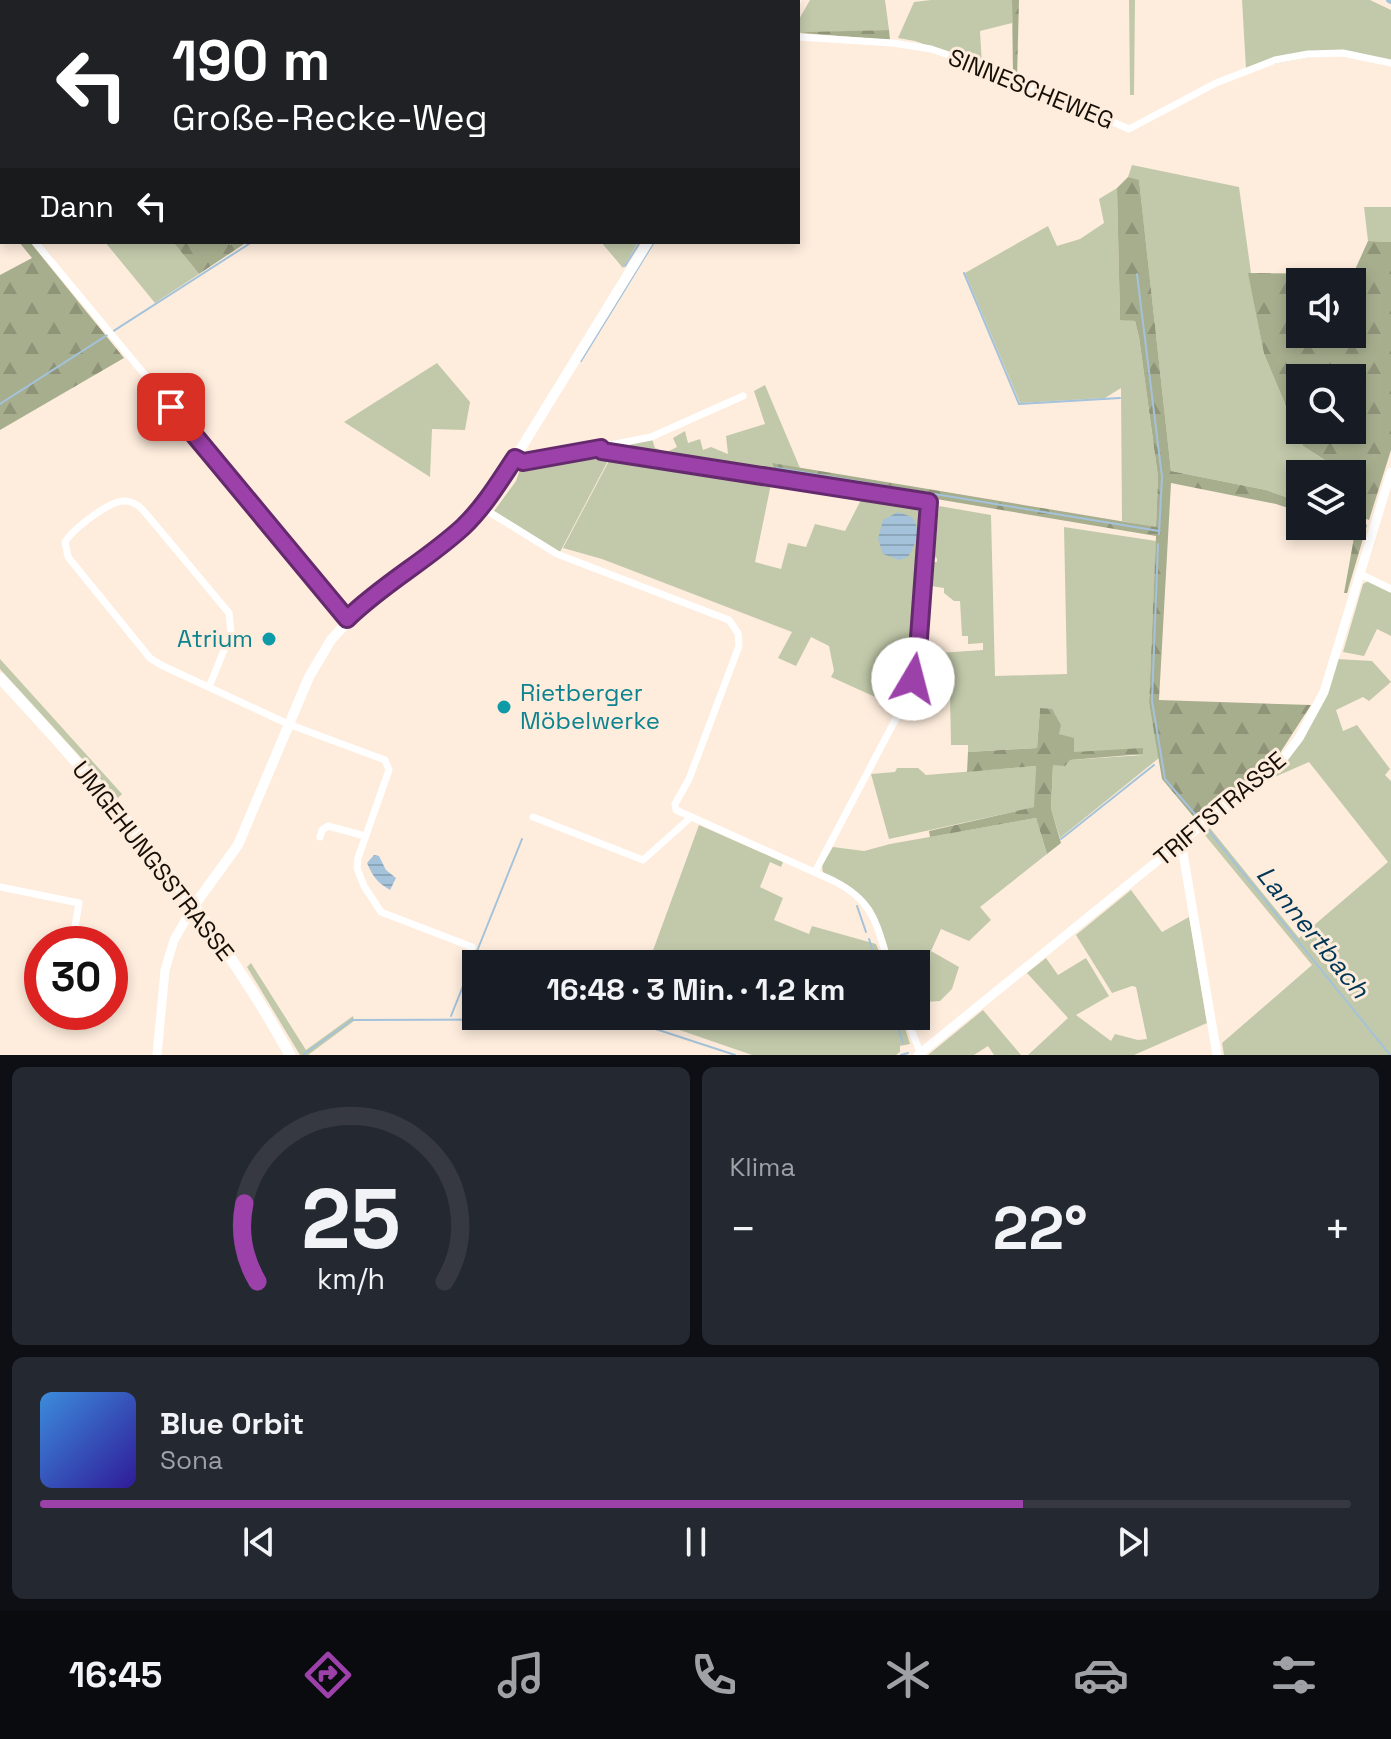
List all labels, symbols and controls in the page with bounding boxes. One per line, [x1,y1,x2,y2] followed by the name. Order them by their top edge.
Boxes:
[172,25,330,96] text: 190 m
[40,32,144,136] icon: left
[944,41,1118,136] street label: SINNESCHEWEG
[172,95,488,141] text: Große-Recke-Weg
[130,184,174,228] icon: left
[40,187,114,226] text: Dann
[1286,268,1366,540] map controls
[1286,268,1366,348] button: sound
[1286,364,1366,444] button: search
[137,373,205,441] pin
[149,385,193,429] icon: arrive
[1286,460,1366,540] button: layers
[177,623,253,654] place label: Atrium
[260,630,278,648] marker: Atrium
[871,637,955,721] position arrow
[520,677,660,736] place label: Rietberger Möbelwerke
[495,698,513,716] marker: Rietberger Möbelwerke
[1147,744,1292,873] street label: TRIFTSTRASSE
[66,754,241,967] street label: UMGEHUNGSSTRASSE
[1249,859,1378,1006] water label: Lannertbach
[24,926,128,1030] speed limit sign: 30
[547,970,845,1009] text: 16:48 · 3 Min. · 1.2 km
[730,1150,795,1184] text: Klima
[301,1166,400,1272] text: 25
[993,1190,1088,1267] text: 22°
[730,1201,757,1257] text: −
[1324,1201,1351,1257] text: +
[317,1261,385,1297] text: km/h
[160,1404,304,1443] text: Blue Orbit
[160,1443,223,1477] text: Sona
[237,1520,281,1564] icon: previous
[674,1520,718,1564] icon: pause
[1111,1520,1155,1564] icon: next
[300,1647,356,1703] icon: directions
[493,1647,549,1703] icon: music
[686,1647,742,1703] icon: phone
[880,1647,936,1703] icon: climate
[1073,1647,1129,1703] icon: car
[1266,1647,1322,1703] icon: filters
[69,1652,162,1698] text: 16:45

